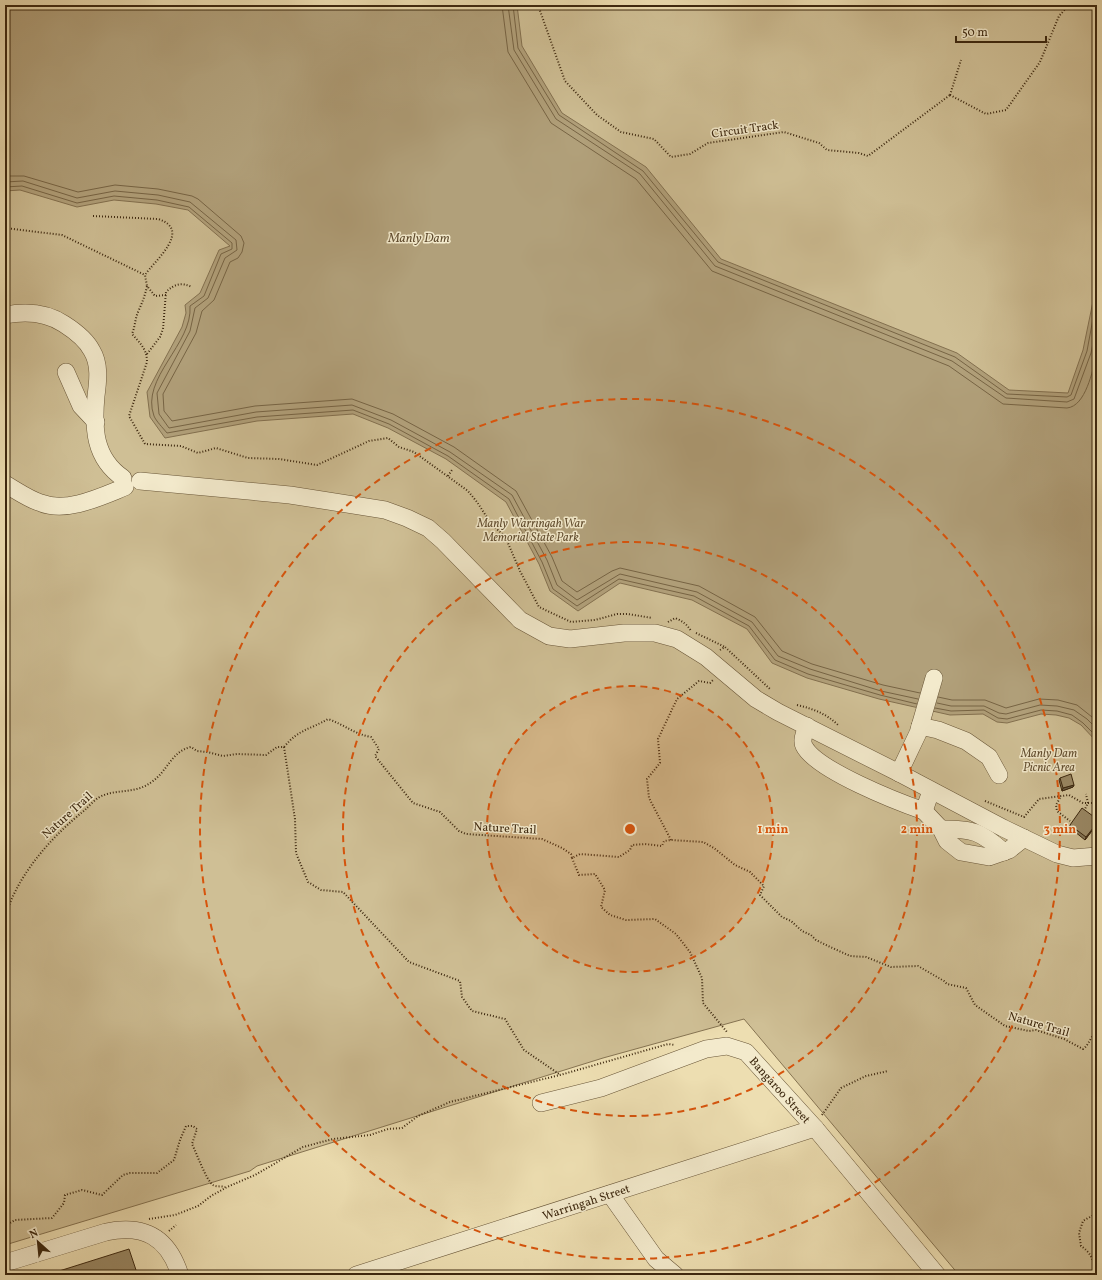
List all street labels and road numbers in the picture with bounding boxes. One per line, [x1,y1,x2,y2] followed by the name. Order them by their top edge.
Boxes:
[711,117,780,143] street label: Circuit Track
[39,788,97,843] street label: Nature Trail
[473,819,537,839] street label: Nature Trail
[1006,1009,1072,1041] street label: Nature Trail
[745,1054,813,1127] street label: Bangaroo Street
[541,1181,632,1225] street label: Warringah Street

